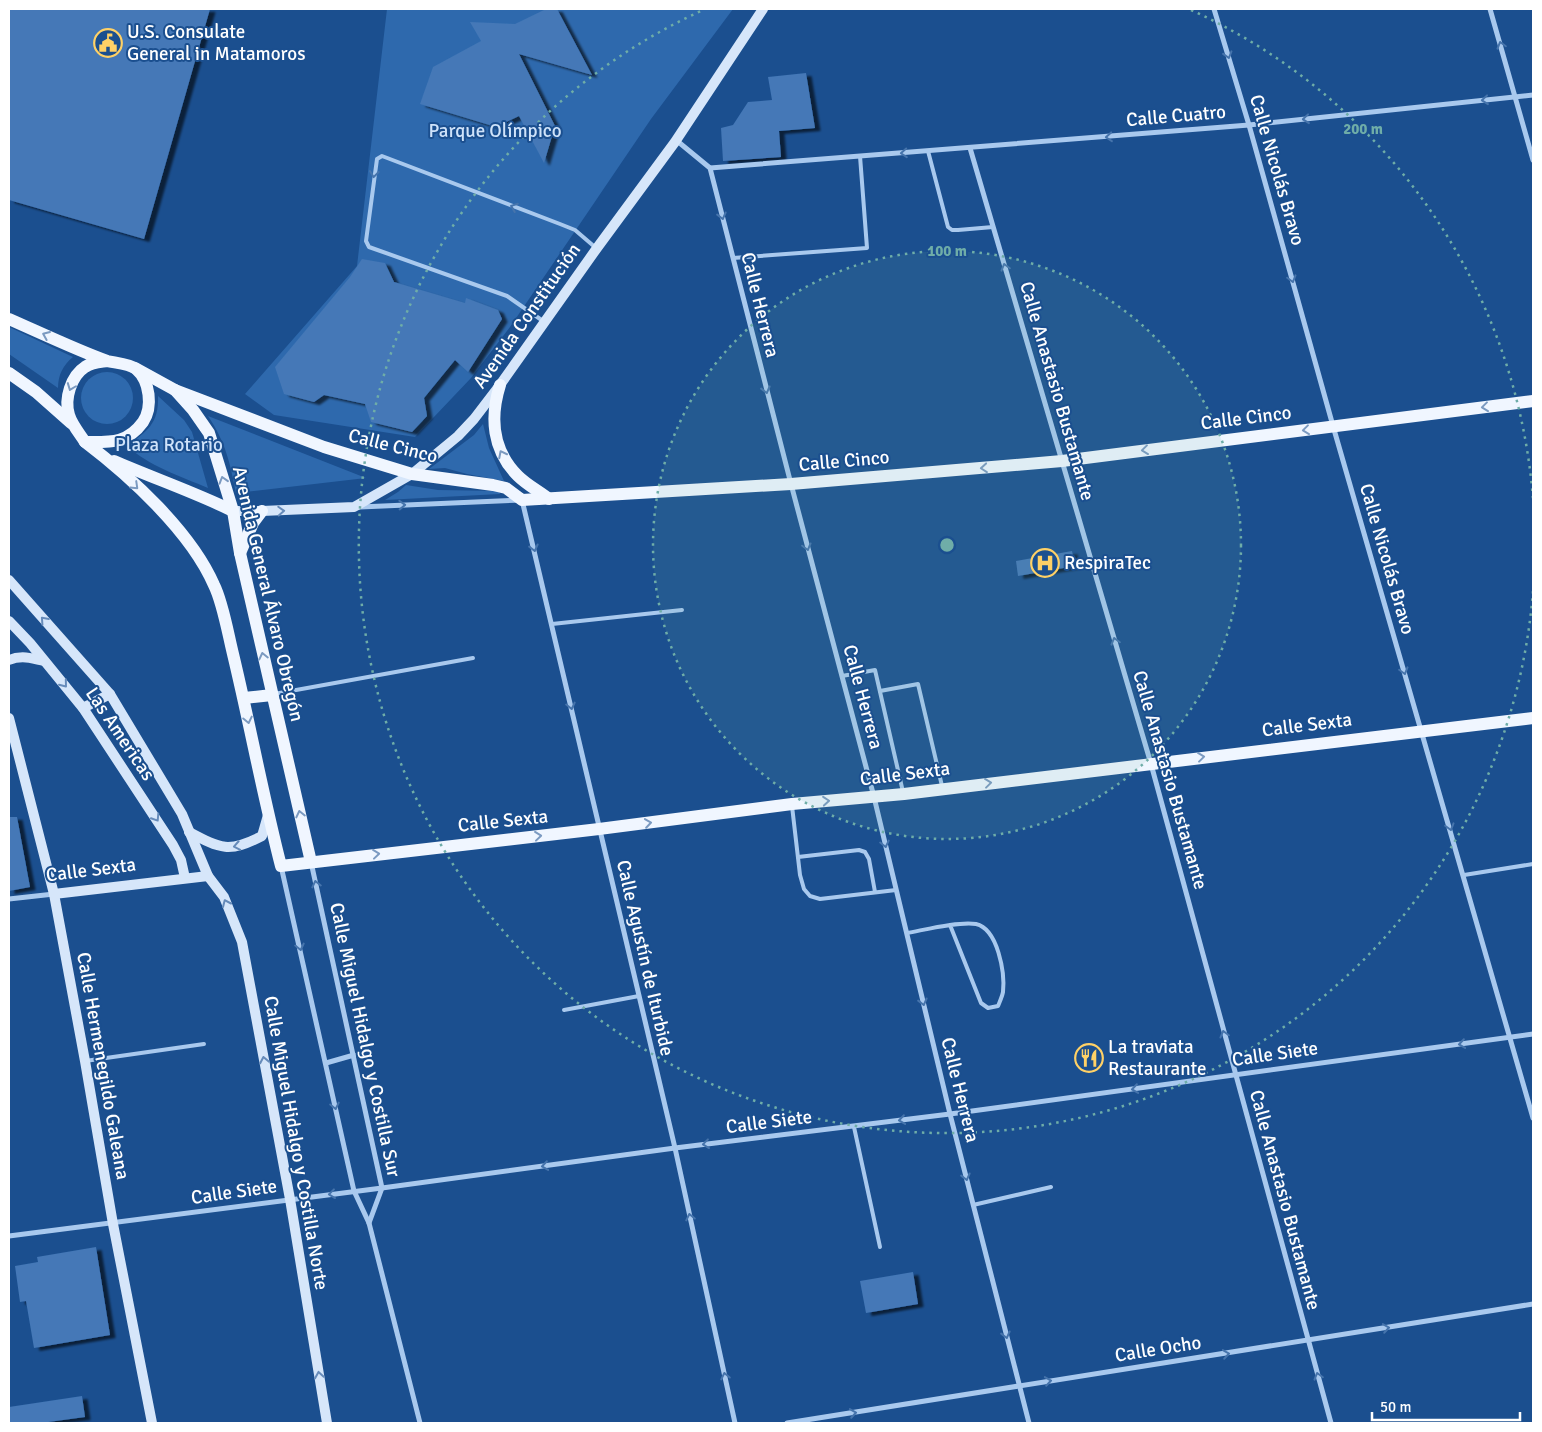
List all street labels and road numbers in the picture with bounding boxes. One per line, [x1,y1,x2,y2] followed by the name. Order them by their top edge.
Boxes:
[1244,92,1310,248] street label: Calle Nicolás Bravo
[1125,100,1227,132] street label: Calle Cuatro
[468,239,586,393] street label: Avenida Constitución
[735,250,785,360] street label: Calle Herrera
[1014,279,1100,503] street label: Calle Anastasio Bustamante
[1199,401,1293,435] street label: Calle Cinco
[346,423,440,469] street label: Calle Cinco
[798,445,891,477] street label: Calle Cinco
[227,464,309,724] street label: Avenida General Álvaro Obregón
[1354,481,1420,637] street label: Calle Nicolás Bravo
[838,642,888,752] street label: Calle Herrera
[1127,668,1213,892] street label: Calle Anastasio Bustamante
[80,683,160,785] street label: Las Americas
[1261,708,1353,742] street label: Calle Sexta
[859,757,951,791] street label: Calle Sexta
[457,804,549,838] street label: Calle Sexta
[45,853,137,887] street label: Calle Sexta
[611,858,679,1058] street label: Calle Agustín de Iturbide
[324,901,406,1179] street label: Calle Miguel Hidalgo y Costilla Sur
[71,950,135,1182] street label: Calle Hermenegildo Galeana
[258,994,334,1292] street label: Calle Miguel Hidalgo y Costilla Norte
[935,1035,985,1145] street label: Calle Herrera
[1230,1036,1320,1072] street label: Calle Siete
[1244,1087,1326,1313] street label: Calle Anastasio Bustamante
[725,1105,813,1139] street label: Calle Siete
[189,1174,279,1210] street label: Calle Siete
[1113,1330,1203,1368] street label: Calle Ocho

